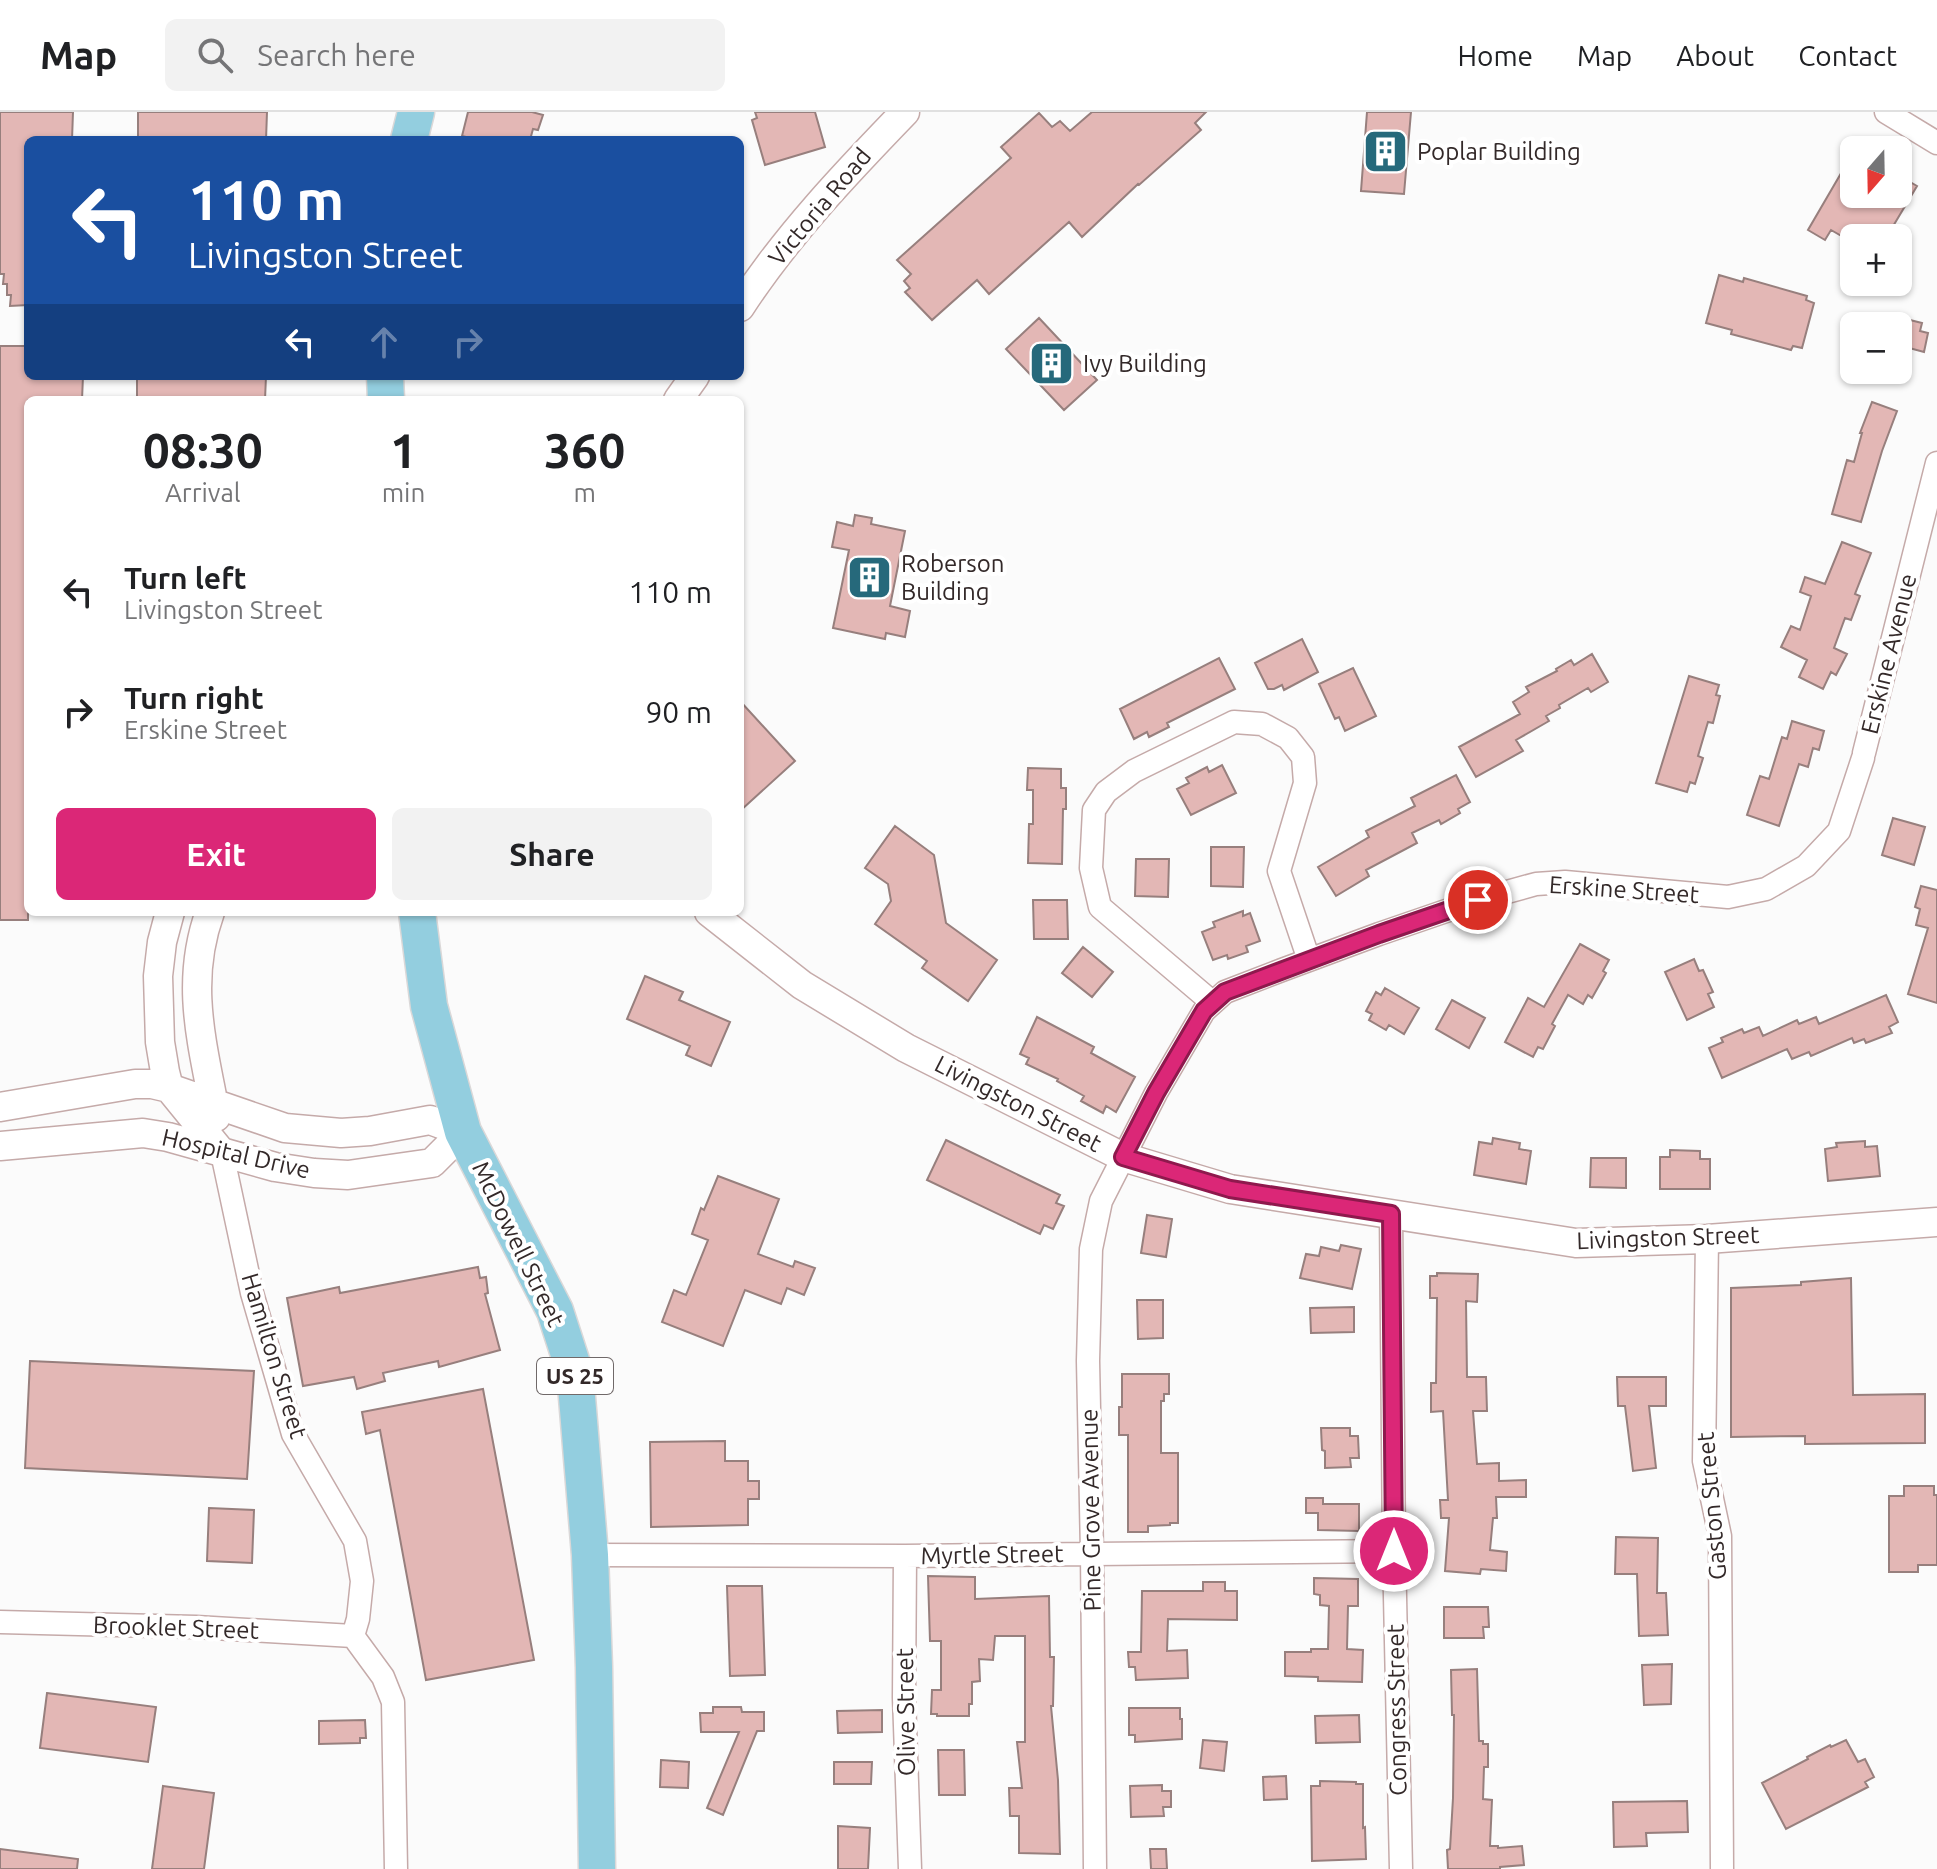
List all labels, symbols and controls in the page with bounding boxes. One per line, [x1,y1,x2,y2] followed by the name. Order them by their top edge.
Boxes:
[165,19,725,91] search box
[193,33,237,77] icon: search
[40,34,117,76] text: Map
[257,38,416,72] text: Search here
[1458,40,1533,71] text: Home
[1577,40,1632,71] text: Map
[1676,40,1754,71] text: About
[1798,40,1897,71] text: Contact
[1362,128,1410,176] building icon: Poplar Building
[1840,136,1912,208] north arrow
[1840,136,1912,384] map controls
[1417,138,1581,165] place label: Poplar Building
[763,143,876,271] street label: Victoria Road
[56,168,160,272] icon: left
[188,168,344,231] text: 110 m
[1840,224,1912,296] button: +
[188,234,463,275] text: Livingston Street
[1840,312,1912,384] button: −
[278,320,322,364] icon: left
[362,320,406,364] icon: ahead
[446,320,490,364] icon: right
[1028,340,1076,388] building icon: Ivy Building
[1083,350,1207,377] place label: Ivy Building
[143,423,263,477] text: 08:30
[390,423,417,477] text: 1
[544,423,625,477] text: 360
[165,478,241,507] text: Arrival
[382,478,425,507] text: min
[573,478,596,507] text: m
[901,550,1005,605] place label: Roberson Building
[846,554,894,602] building icon: Roberson Building
[124,561,246,595] text: Turn left
[56,570,100,614] icon: left
[1856,571,1921,737] street label: Erskine Avenue
[628,575,712,609] text: 110 m
[124,595,322,624] text: Livingston Street
[124,681,264,715] text: Turn right
[56,690,100,734] icon: right
[645,695,712,729] text: 90 m
[124,715,287,744] text: Erskine Street
[56,808,376,900] button: Exit
[392,808,712,900] button: Share
[1444,866,1512,934] pin
[1548,871,1701,908] street label: Erskine Street
[1456,878,1500,922] icon: arrive
[931,1050,1106,1157] street label: Livingston Street
[159,1123,313,1184] street label: Hospital Drive
[467,1157,570,1331] street label: McDowell Street
[1576,1221,1761,1254] street label: Livingston Street
[236,1270,313,1442] street label: Hamilton Street
[537,1358,613,1394] road number: US 25
[1075,1408,1106,1612] street label: Pine Grove Avenue
[1692,1430,1731,1581] street label: Gaston Street
[1352,1509,1436,1593] position arrow
[920,1540,1064,1569] street label: Myrtle Street
[93,1611,260,1644] street label: Brooklet Street
[1381,1623,1411,1796] street label: Congress Street
[891,1647,920,1776] street label: Olive Street

